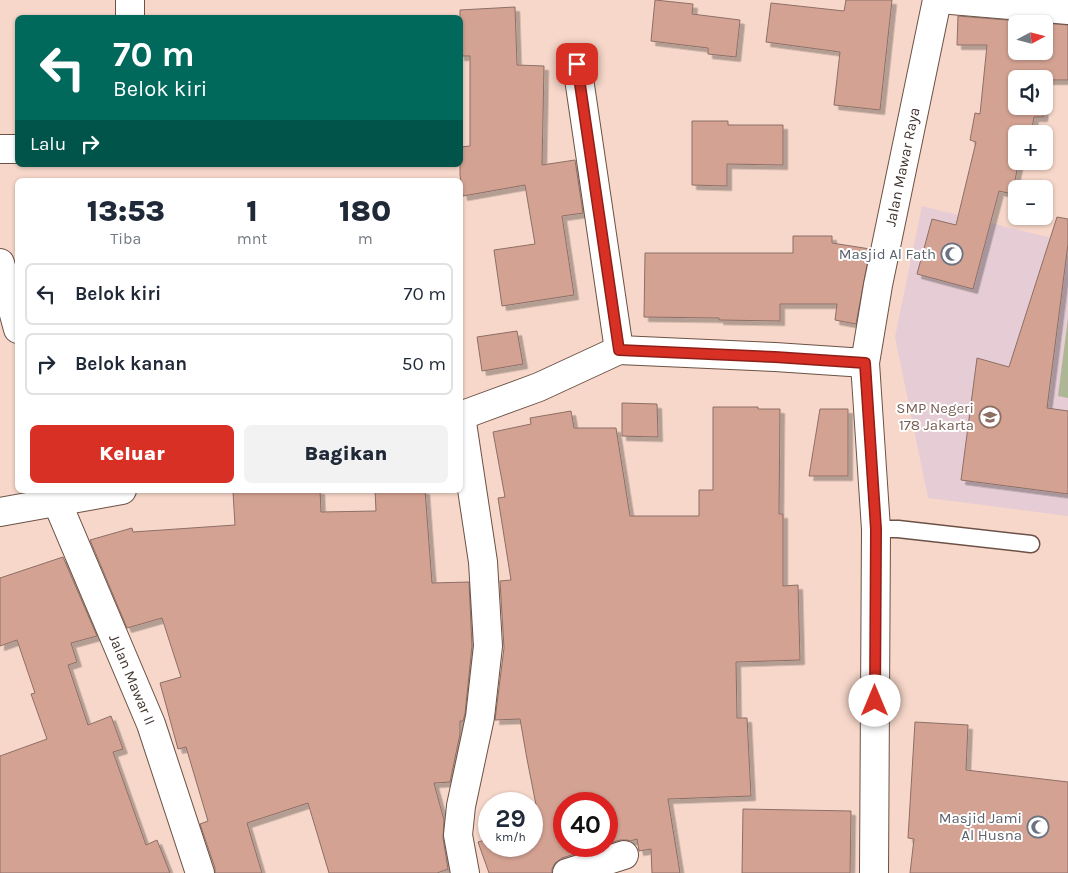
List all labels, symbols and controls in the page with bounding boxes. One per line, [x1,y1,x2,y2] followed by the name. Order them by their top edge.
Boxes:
[1008,15,1052,60] north arrow
[1008,15,1053,225] map controls
[113,34,195,75] text: 70 m
[30,35,95,100] icon: left
[556,43,598,85] pin
[563,50,591,78] icon: arrive
[1008,70,1053,115] button: sound
[113,76,207,102] text: Belok kiri
[881,106,924,228] street label: Jalan Mawar Raya
[1008,125,1053,170] button: +
[76,130,104,158] icon: right
[30,133,66,155] text: Lalu
[1008,180,1053,225] button: −
[87,193,165,229] text: 13:53
[246,193,258,229] text: 1
[339,193,391,229] text: 180
[110,229,141,248] text: Tiba
[237,229,267,248] text: mnt
[358,229,373,248] text: m
[940,242,964,266] mosque icon: Masjid Al Fath
[839,245,936,263] place label: Masjid Al Fath
[32,280,60,308] icon: left
[75,283,161,305] text: Belok kiri
[404,283,446,305] text: 70 m
[32,350,60,378] icon: right
[75,353,187,375] text: Belok kanan
[402,353,446,375] text: 50 m
[896,399,974,434] place label: SMP Negeri 178 Jakarta
[978,405,1002,429] school or university icon: SMP Negeri 178 Jakarta
[30,425,234,483] button: Keluar
[244,425,448,483] button: Bagikan
[105,631,159,728] street label: Jalan Mawar II
[848,674,900,726] position arrow
[553,792,618,857] speed limit sign: 40
[495,804,526,833] text: 29
[939,809,1022,844] place label: Masjid Jami Al Husna
[1026,815,1050,839] mosque icon: Masjid Jami Al Husna
[495,830,526,844] text: km/h

